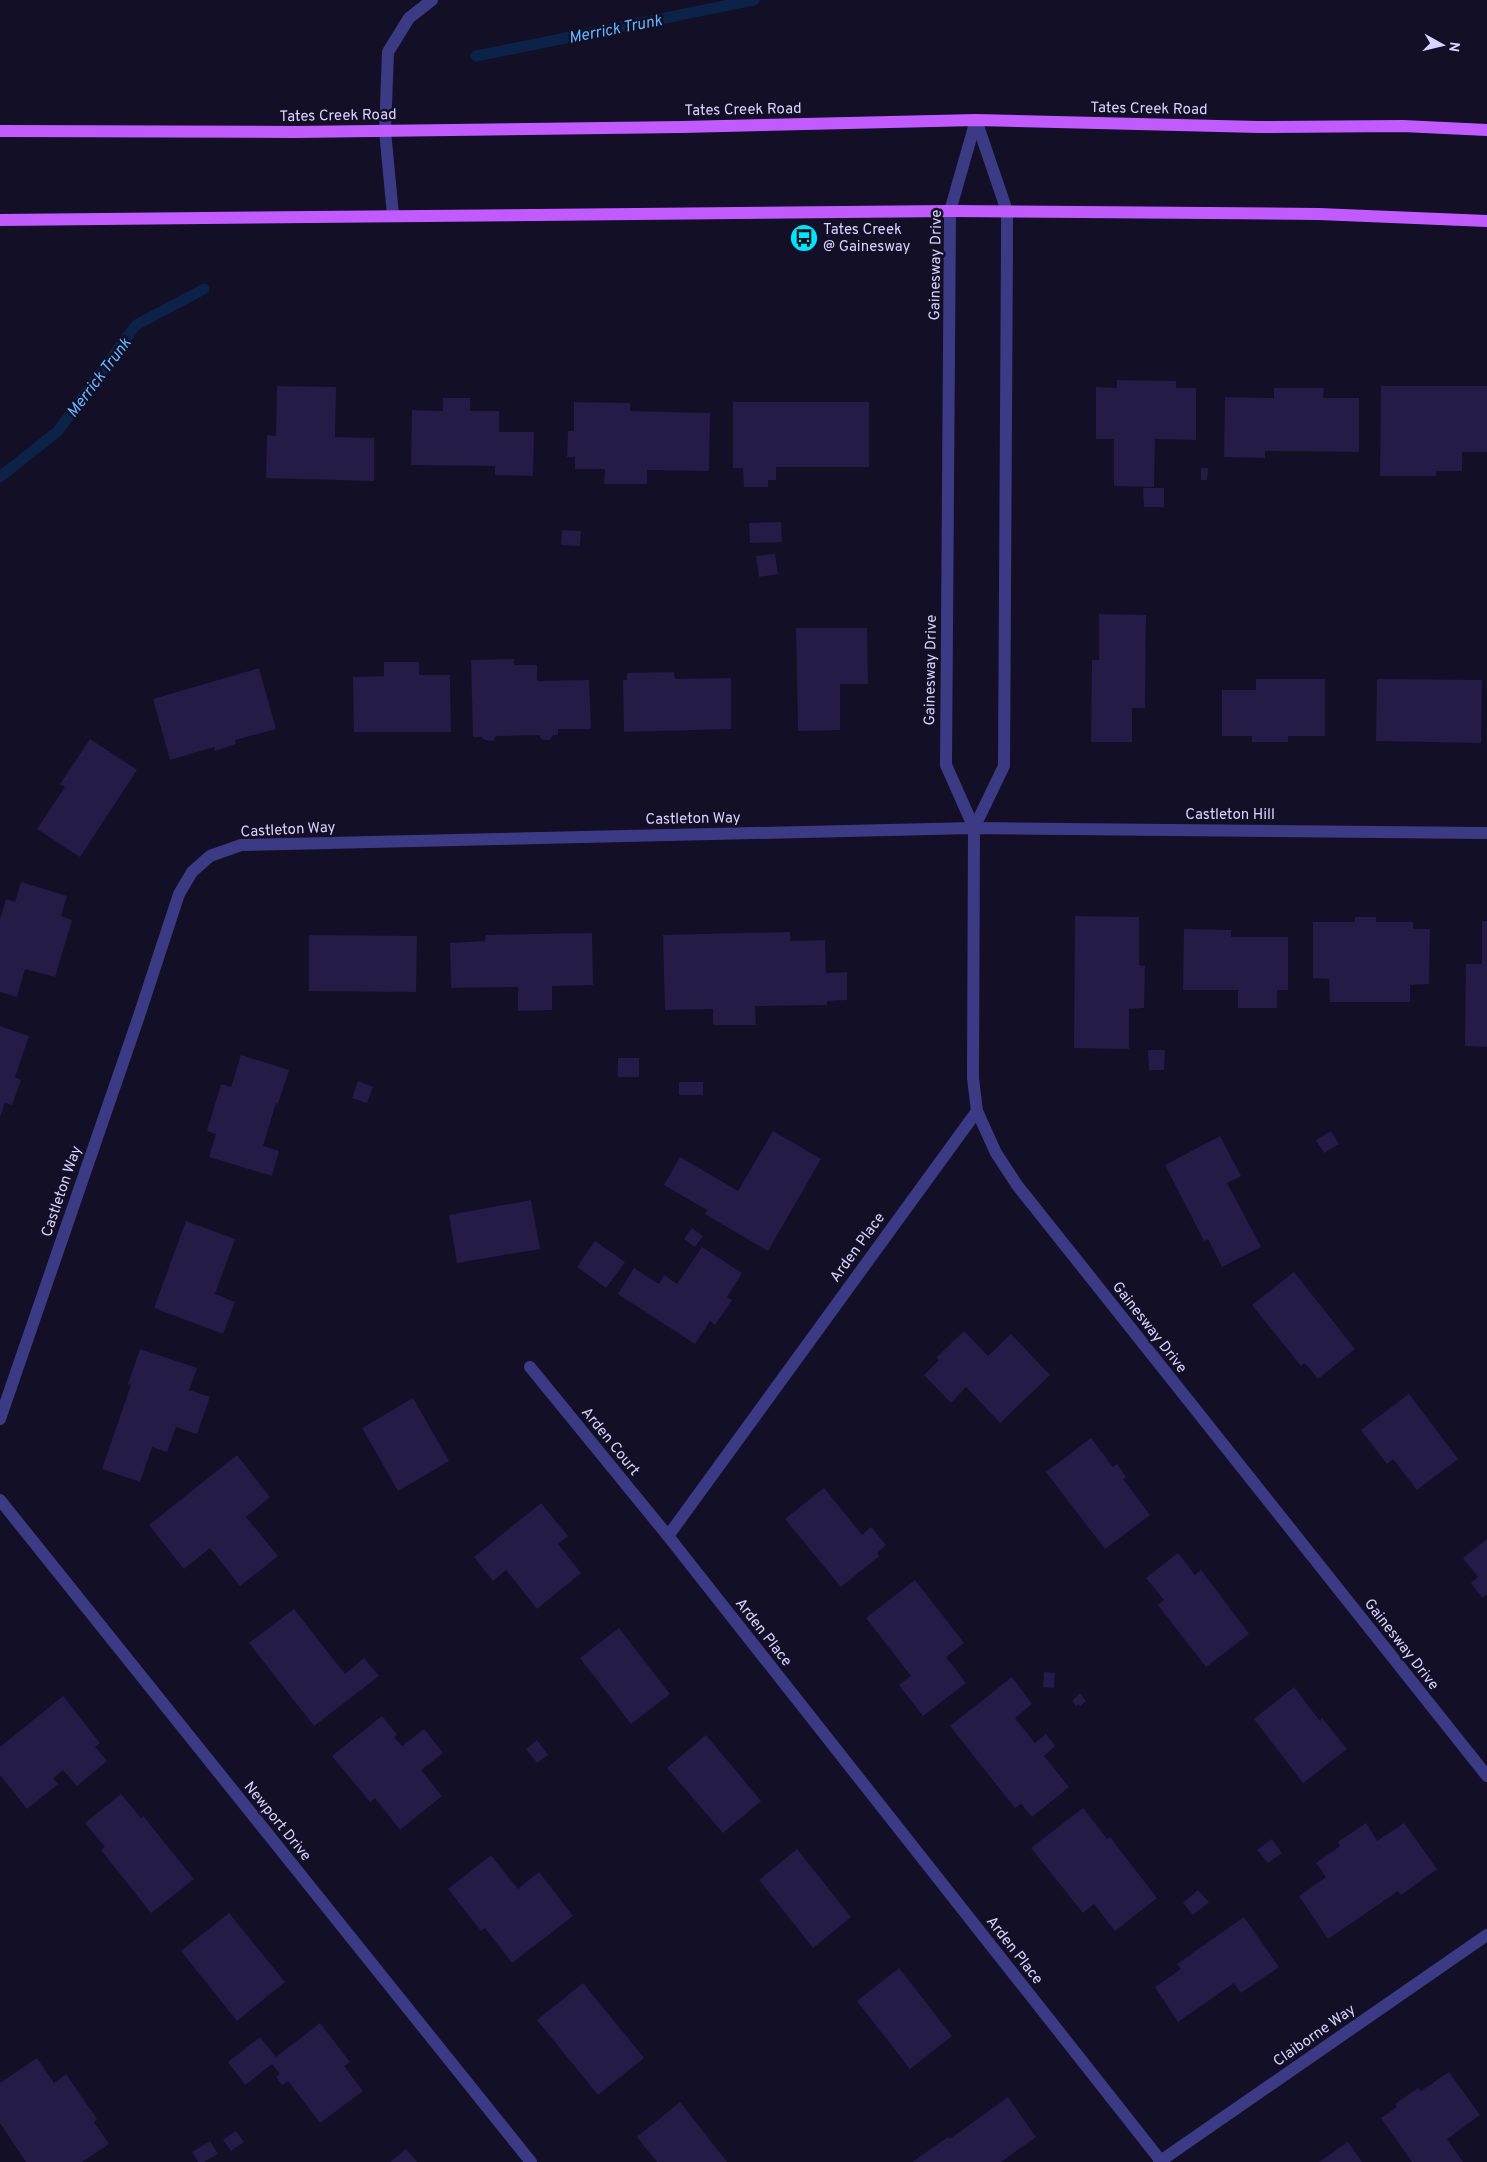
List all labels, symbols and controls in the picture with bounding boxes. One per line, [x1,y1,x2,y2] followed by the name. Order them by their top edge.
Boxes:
[567,11,665,49] water label: Merrick Trunk
[1417,20,1467,70] north arrow
[1444,40,1463,53] text: N
[1090,99,1208,120] street label: Tates Creek Road
[684,100,802,121] street label: Tates Creek Road
[279,106,397,127] street label: Tates Creek Road
[926,209,947,321] street label: Gainesway Drive
[823,221,911,257] place label: Tates Creek @ Gainesway
[789,223,819,253] bus stop icon: Tates Creek @ Gainesway
[63,334,137,422] water label: Merrick Trunk
[921,614,942,726] street label: Gainesway Drive
[1185,806,1275,825] street label: Castleton Hill
[645,809,741,830] street label: Castleton Way
[240,819,336,842] street label: Castleton Way
[38,1143,87,1240] street label: Castleton Way
[827,1209,890,1286] street label: Arden Place
[1107,1278,1190,1377] street label: Gainesway Drive
[576,1404,643,1480] street label: Arden Court
[730,1595,795,1671] street label: Arden Place
[1359,1595,1442,1694] street label: Gainesway Drive
[239,1778,315,1866] street label: Newport Drive
[981,1913,1046,1989] street label: Arden Place
[1270,2001,1360,2072] street label: Claiborne Way

